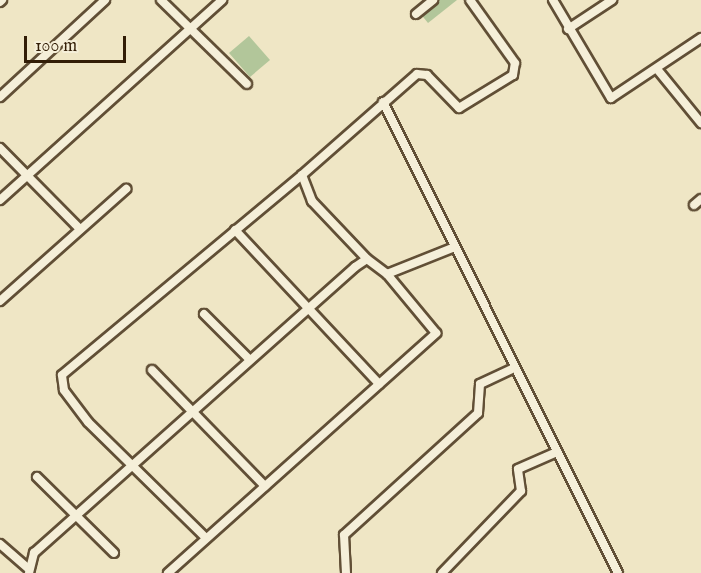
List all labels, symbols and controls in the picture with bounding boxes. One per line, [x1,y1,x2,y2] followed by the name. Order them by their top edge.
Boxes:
[27,24,129,62] scale bar
[35,35,77,58] text: 100 m

